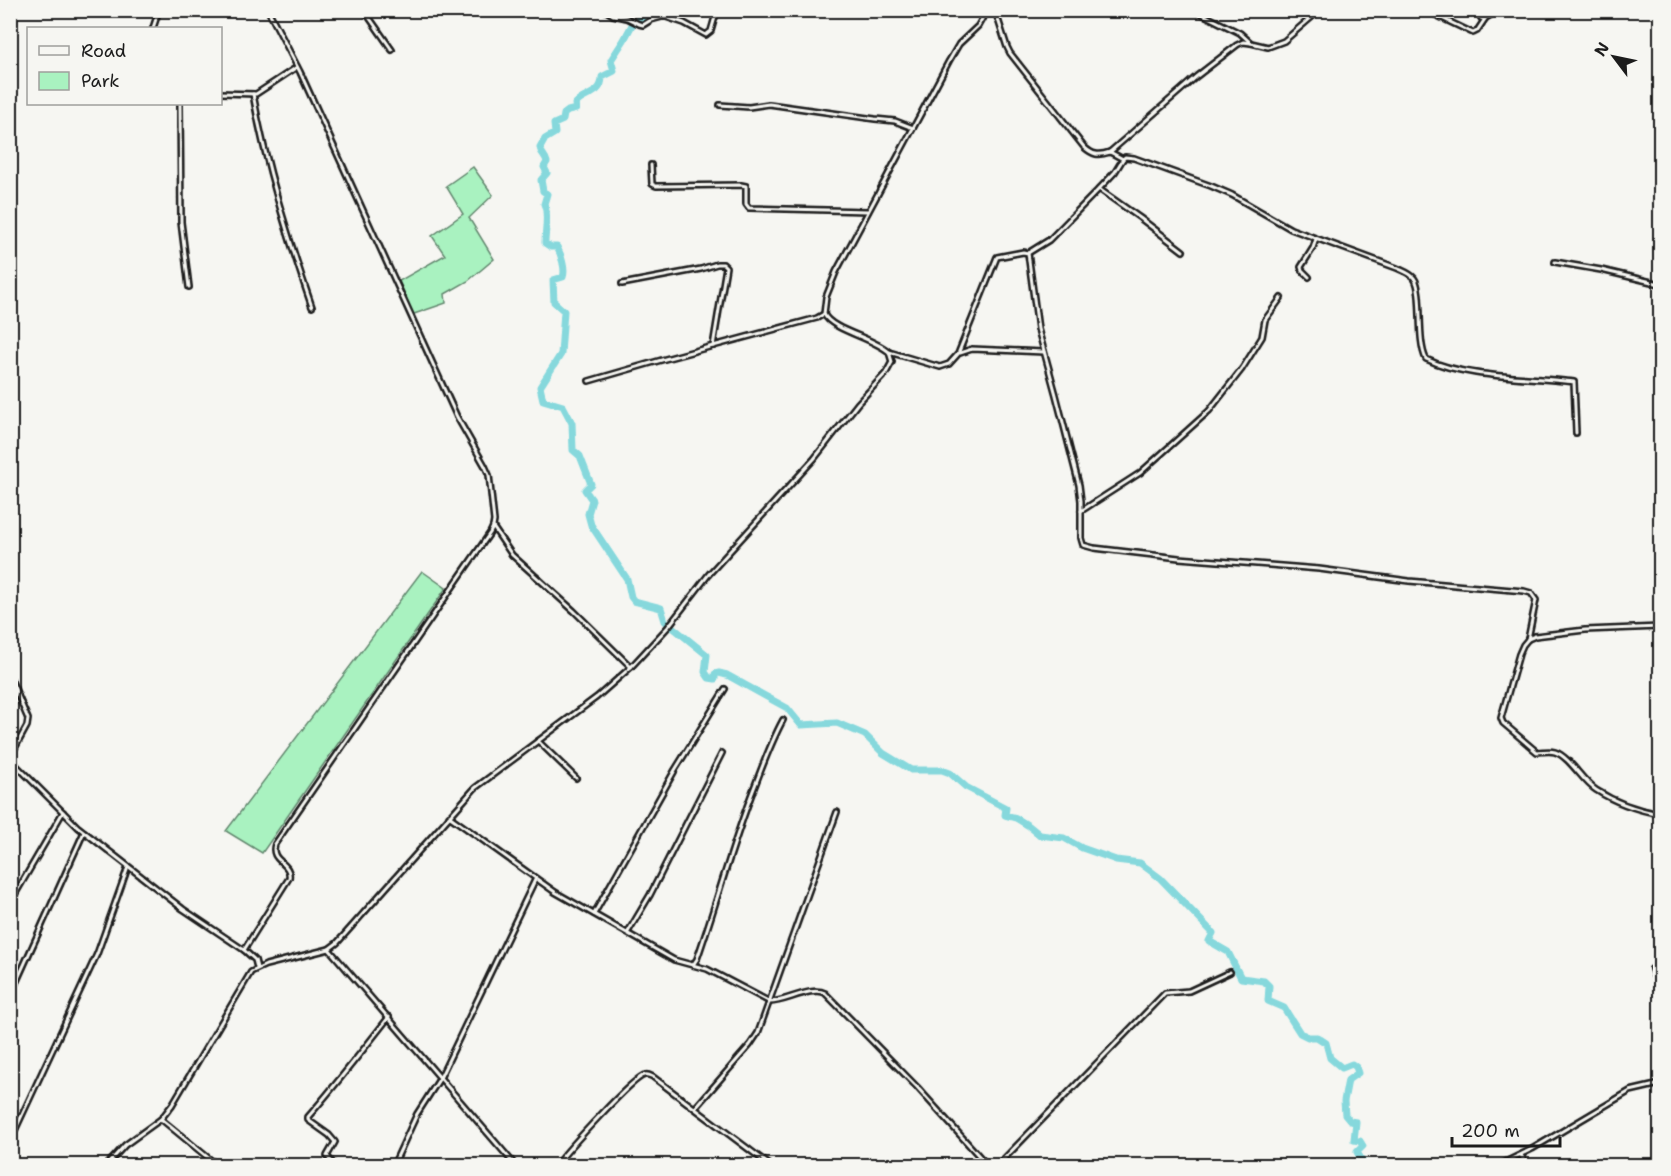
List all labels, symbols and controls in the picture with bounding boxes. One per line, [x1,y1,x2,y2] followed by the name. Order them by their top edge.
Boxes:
[27,27,222,105] legend
[1584,27,1644,87] north arrow
[1589,38,1614,60] text: N
[81,39,126,63] text: Road
[81,69,120,93] text: Park
[1452,1110,1560,1148] scale bar
[1461,1119,1520,1143] text: 200 m

